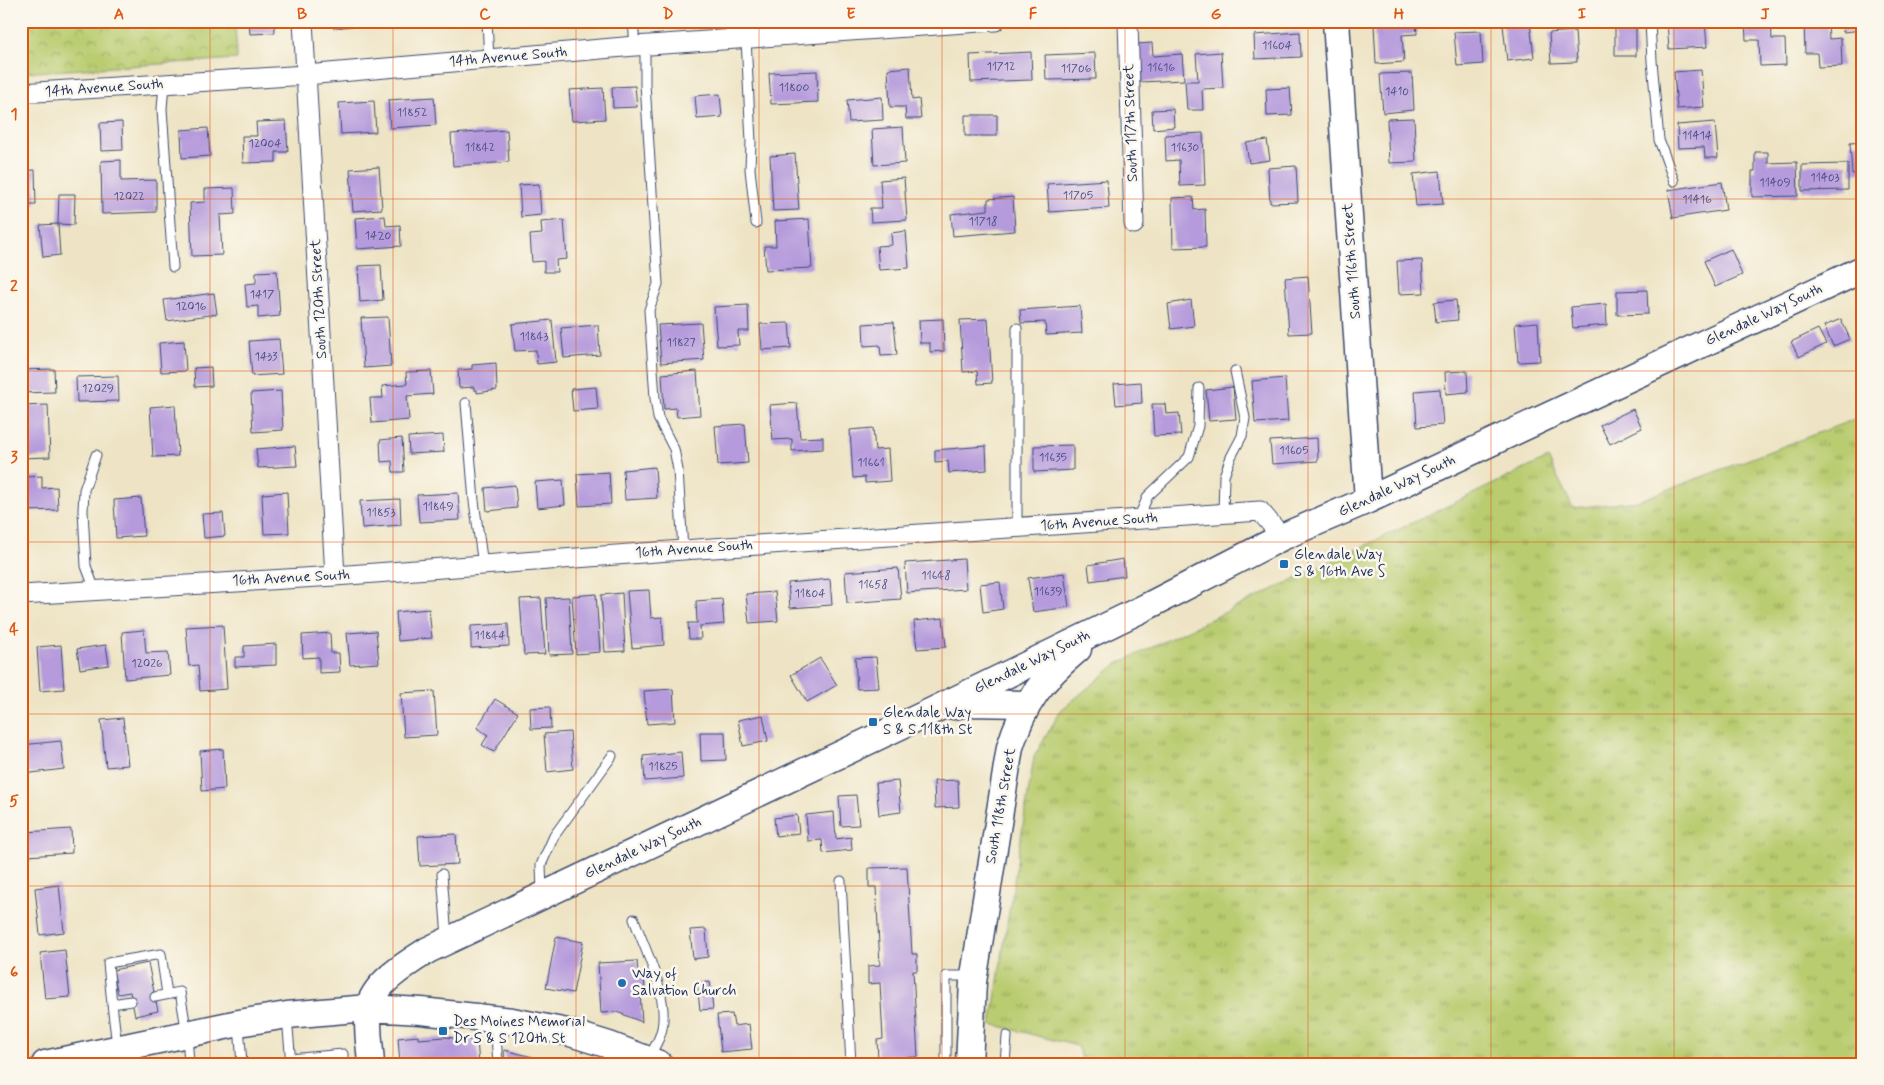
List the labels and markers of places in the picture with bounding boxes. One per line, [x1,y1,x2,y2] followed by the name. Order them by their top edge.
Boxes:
[1294,545,1386,582] place label: Glendale Way S & 16th Ave S
[1278,558,1290,570] marker: Glendale Way S & 16th Ave S
[883,703,973,740] place label: Glendale Way S & S 118th St
[867,716,879,728] marker: Glendale Way S & S 118th St
[632,964,737,1001] place label: Way of Salvation Church
[616,977,628,989] marker: Way of Salvation Church
[453,1012,585,1049] place label: Des Moines Memorial Dr S & S 120th St
[437,1025,449,1037] marker: Des Moines Memorial Dr S & S 120th St

